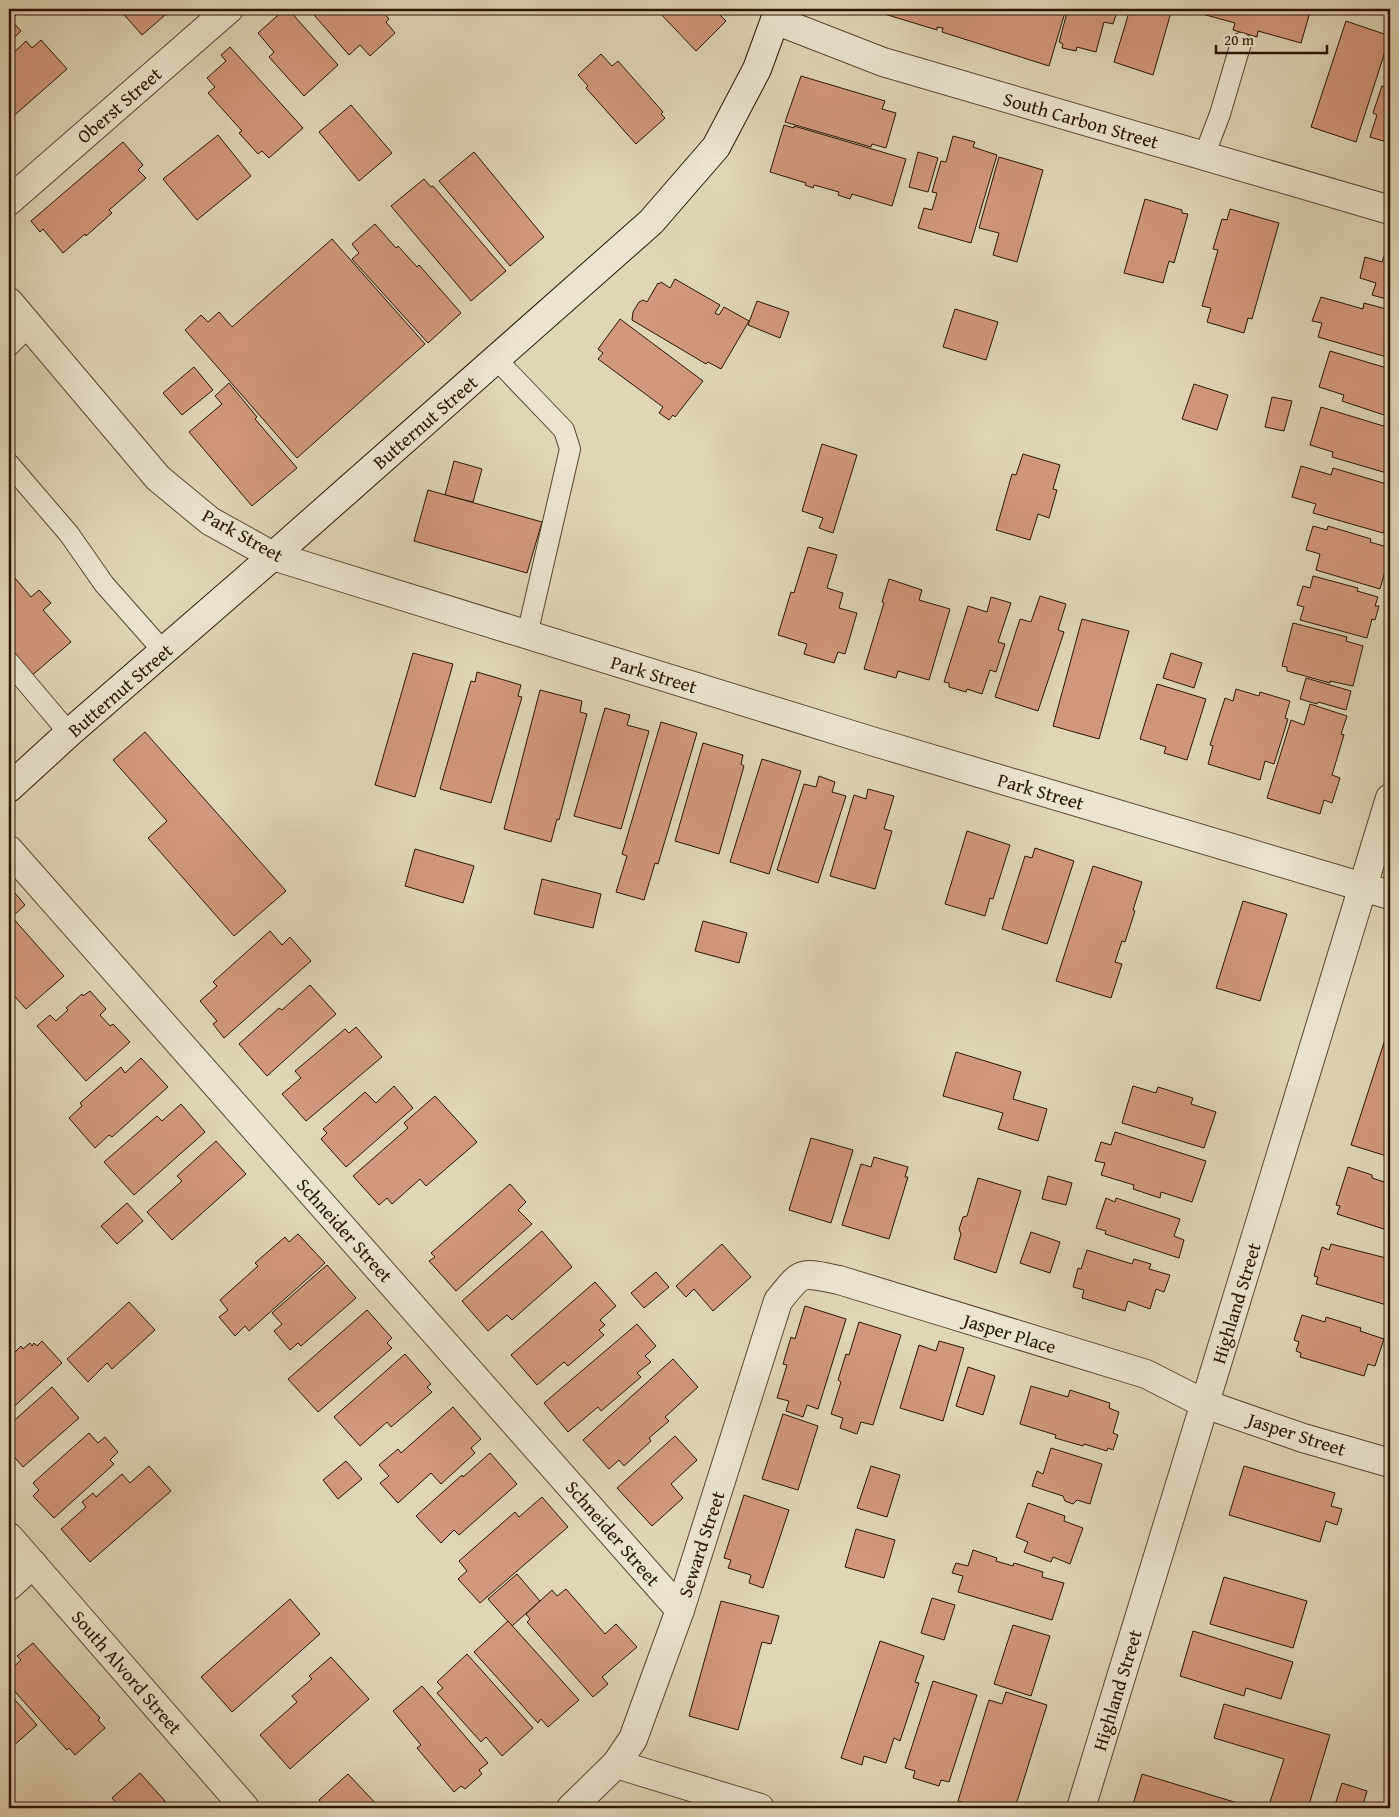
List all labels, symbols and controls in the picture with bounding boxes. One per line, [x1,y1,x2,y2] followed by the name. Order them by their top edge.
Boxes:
[1216,22,1328,54] scale bar
[1224,29,1255,50] text: 20 m
[70,60,168,150] street label: Oberst Street
[1000,84,1162,156] street label: South Carbon Street
[366,368,484,476] street label: Butternut Street
[197,501,289,569] street label: Park Street
[61,636,179,744] street label: Butternut Street
[607,648,701,700] street label: Park Street
[994,765,1088,817] street label: Park Street
[290,1172,400,1289] street label: Schneider Street
[1204,1239,1268,1367] street label: Highland Street
[958,1305,1060,1360] street label: Jasper Place
[1242,1404,1350,1463] street label: Jasper Street
[559,1474,667,1592] street label: Schneider Street
[671,1487,731,1601] street label: Seward Street
[65,1604,189,1740] street label: South Alvord Street
[1085,1626,1149,1754] street label: Highland Street

